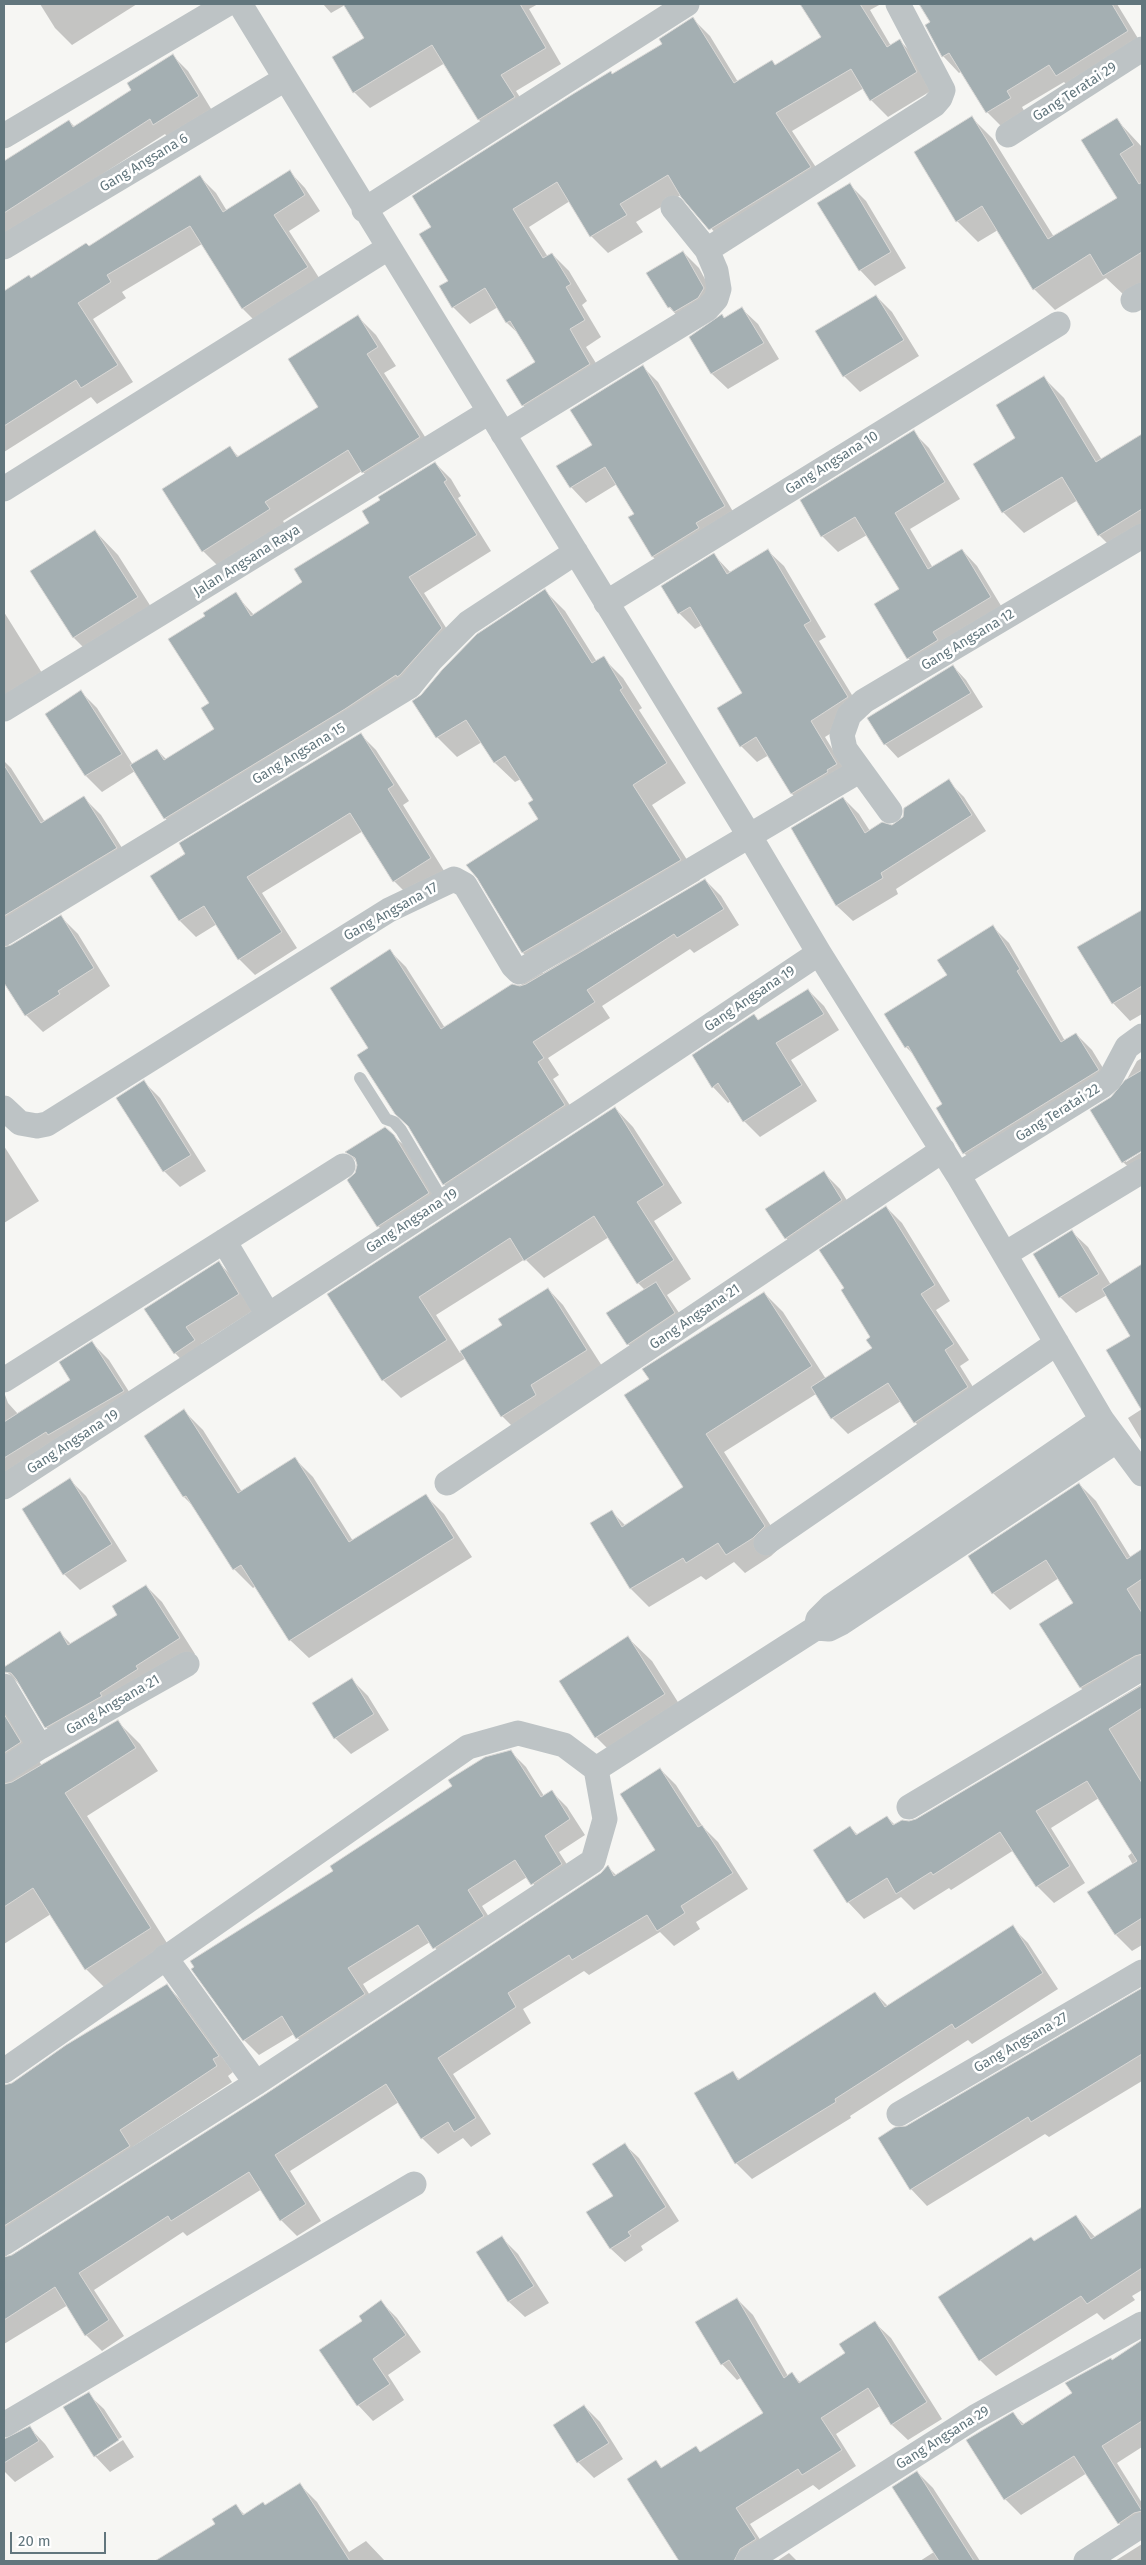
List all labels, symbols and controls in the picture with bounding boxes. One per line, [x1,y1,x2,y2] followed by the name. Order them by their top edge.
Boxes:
[1030,59,1120,125] street label: Gang Teratai 29
[97,130,191,196] street label: Gang Angsana 6
[782,428,882,498] street label: Gang Angsana 10
[191,521,303,601] street label: Jalan Angsana Raya
[918,606,1018,674] street label: Gang Angsana 12
[249,720,349,788] street label: Gang Angsana 15
[341,879,441,945] street label: Gang Angsana 17
[701,962,799,1036] street label: Gang Angsana 19
[1013,1080,1103,1146] street label: Gang Teratai 22
[363,1185,461,1257] street label: Gang Angsana 19
[647,1281,743,1353] street label: Gang Angsana 21
[24,1406,122,1478] street label: Gang Angsana 19
[63,1671,163,1739] street label: Gang Angsana 21
[971,2009,1071,2077] street label: Gang Angsana 27
[893,2403,993,2473] street label: Gang Angsana 29
[12,2522,109,2554] scale bar
[18,2532,51,2550] text: 20 m

